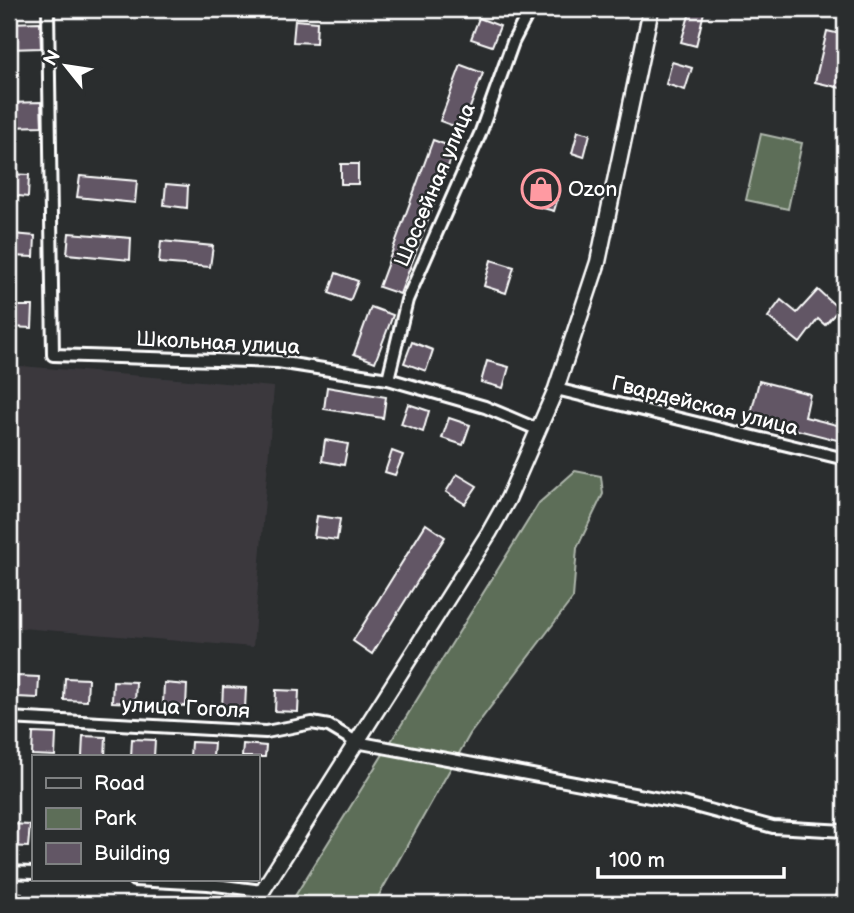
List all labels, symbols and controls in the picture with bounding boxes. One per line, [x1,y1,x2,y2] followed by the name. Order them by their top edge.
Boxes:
[32,32,102,102] north arrow
[39,46,66,70] text: N
[389,99,481,271] street label: Шоссейная улица
[520,168,562,210] shop icon: Ozon
[568,177,617,202] place label: Ozon
[135,326,301,360] street label: Школьная улица
[609,371,802,441] street label: Гвардейская улица
[121,692,251,724] street label: улица Гоголя
[32,755,259,881] legend
[94,771,145,796] text: Road
[94,806,137,831] text: Park
[598,836,784,880] scale bar
[94,841,170,866] text: Building
[609,848,665,873] text: 100 m

